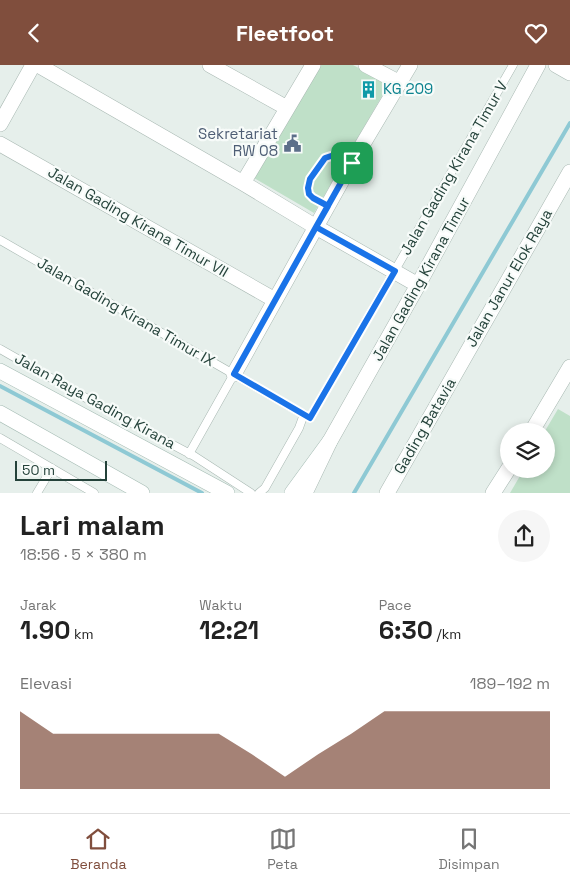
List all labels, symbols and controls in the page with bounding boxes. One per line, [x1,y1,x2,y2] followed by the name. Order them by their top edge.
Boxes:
[20,19,48,47] icon: back
[236,19,334,47] text: Fleetfoot
[522,19,550,47] icon: heart
[396,77,511,258] street label: Jalan Gading Kirana Timur V
[359,79,379,99] building icon: KG 209
[383,79,433,98] place label: KG 209
[198,124,278,160] place label: Sekretariat RW 08
[282,133,302,153] public building icon: Sekretariat RW 08
[331,142,373,184] pin
[338,149,366,177] icon: arrive
[45,162,232,281] street label: Jalan Gading Kirana Timur VII
[367,193,474,364] street label: Jalan Gading Kirana Timur
[461,205,556,350] street label: Jalan Janur Elok Raya
[34,253,219,371] street label: Jalan Gading Kirana Timur IX
[11,348,179,453] street label: Jalan Raya Gading Kirana
[389,374,460,477] street label: Gading Batavia
[500,423,555,478] map controls
[500,423,555,478] button: layers
[15,458,108,481] scale bar
[22,461,55,479] text: 50 m
[20,507,165,543] text: Lari malam
[498,510,550,562] button: share
[20,544,147,565] text: 18:56 · 5 × 380 m
[20,596,57,614] text: Jarak
[199,596,242,614] text: Waktu
[379,596,411,614] text: Pace
[20,614,70,646] text: 1.90
[199,614,259,646] text: 12:21
[379,614,433,646] text: 6:30
[70,625,94,643] text: km
[433,625,461,643] text: /km
[20,673,72,694] text: Elevasi
[470,673,550,694] text: 189–192 m
[70,825,127,873] tab: Beranda
[267,825,298,873] tab: Peta
[438,825,500,873] tab: Disimpan

